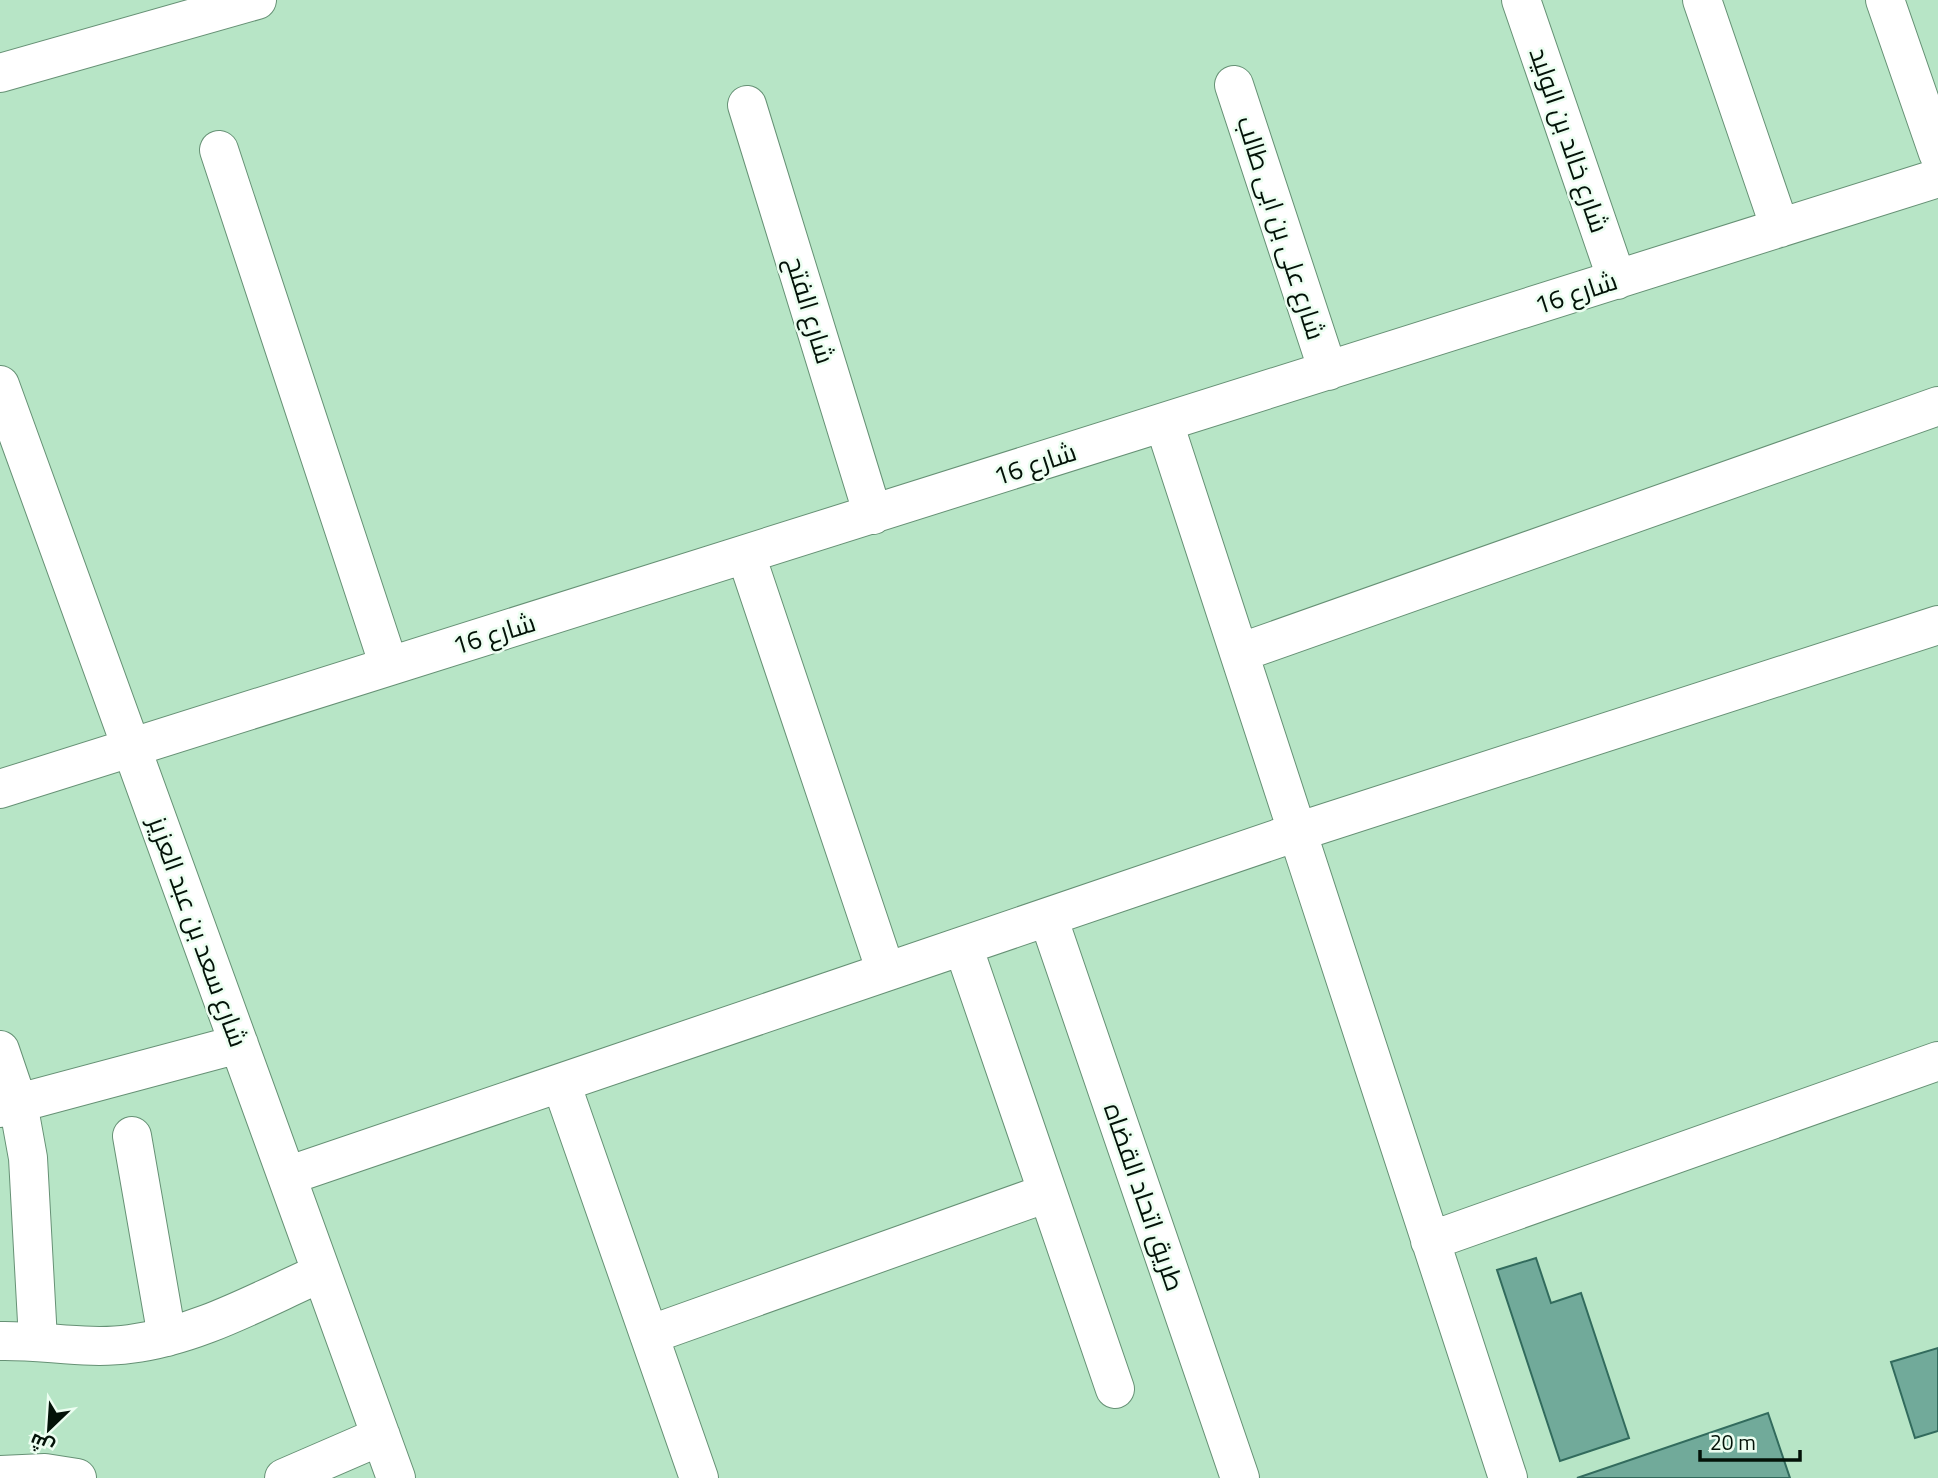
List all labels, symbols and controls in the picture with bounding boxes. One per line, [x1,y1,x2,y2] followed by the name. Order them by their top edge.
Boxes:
[1520,42,1619,238] street label: شارع خالد بن الوليد
[1227,111,1336,345] street label: شارع على بن ابى طالب
[776,251,845,369] street label: شارع الفتح
[1529,261,1622,324] street label: شارع 16
[988,432,1081,495] street label: شارع 16
[447,602,540,665] street label: شارع 16
[138,809,258,1052] street label: شارع سعد بن عبد العزيز
[1094,1098,1195,1296] street label: طريق اتحاد القضاه
[14,1394,84,1464] north arrow
[1700,1418,1800,1462] scale bar
[1710,1426,1756,1458] text: 20 m
[24,1427,59,1463] text: ش

